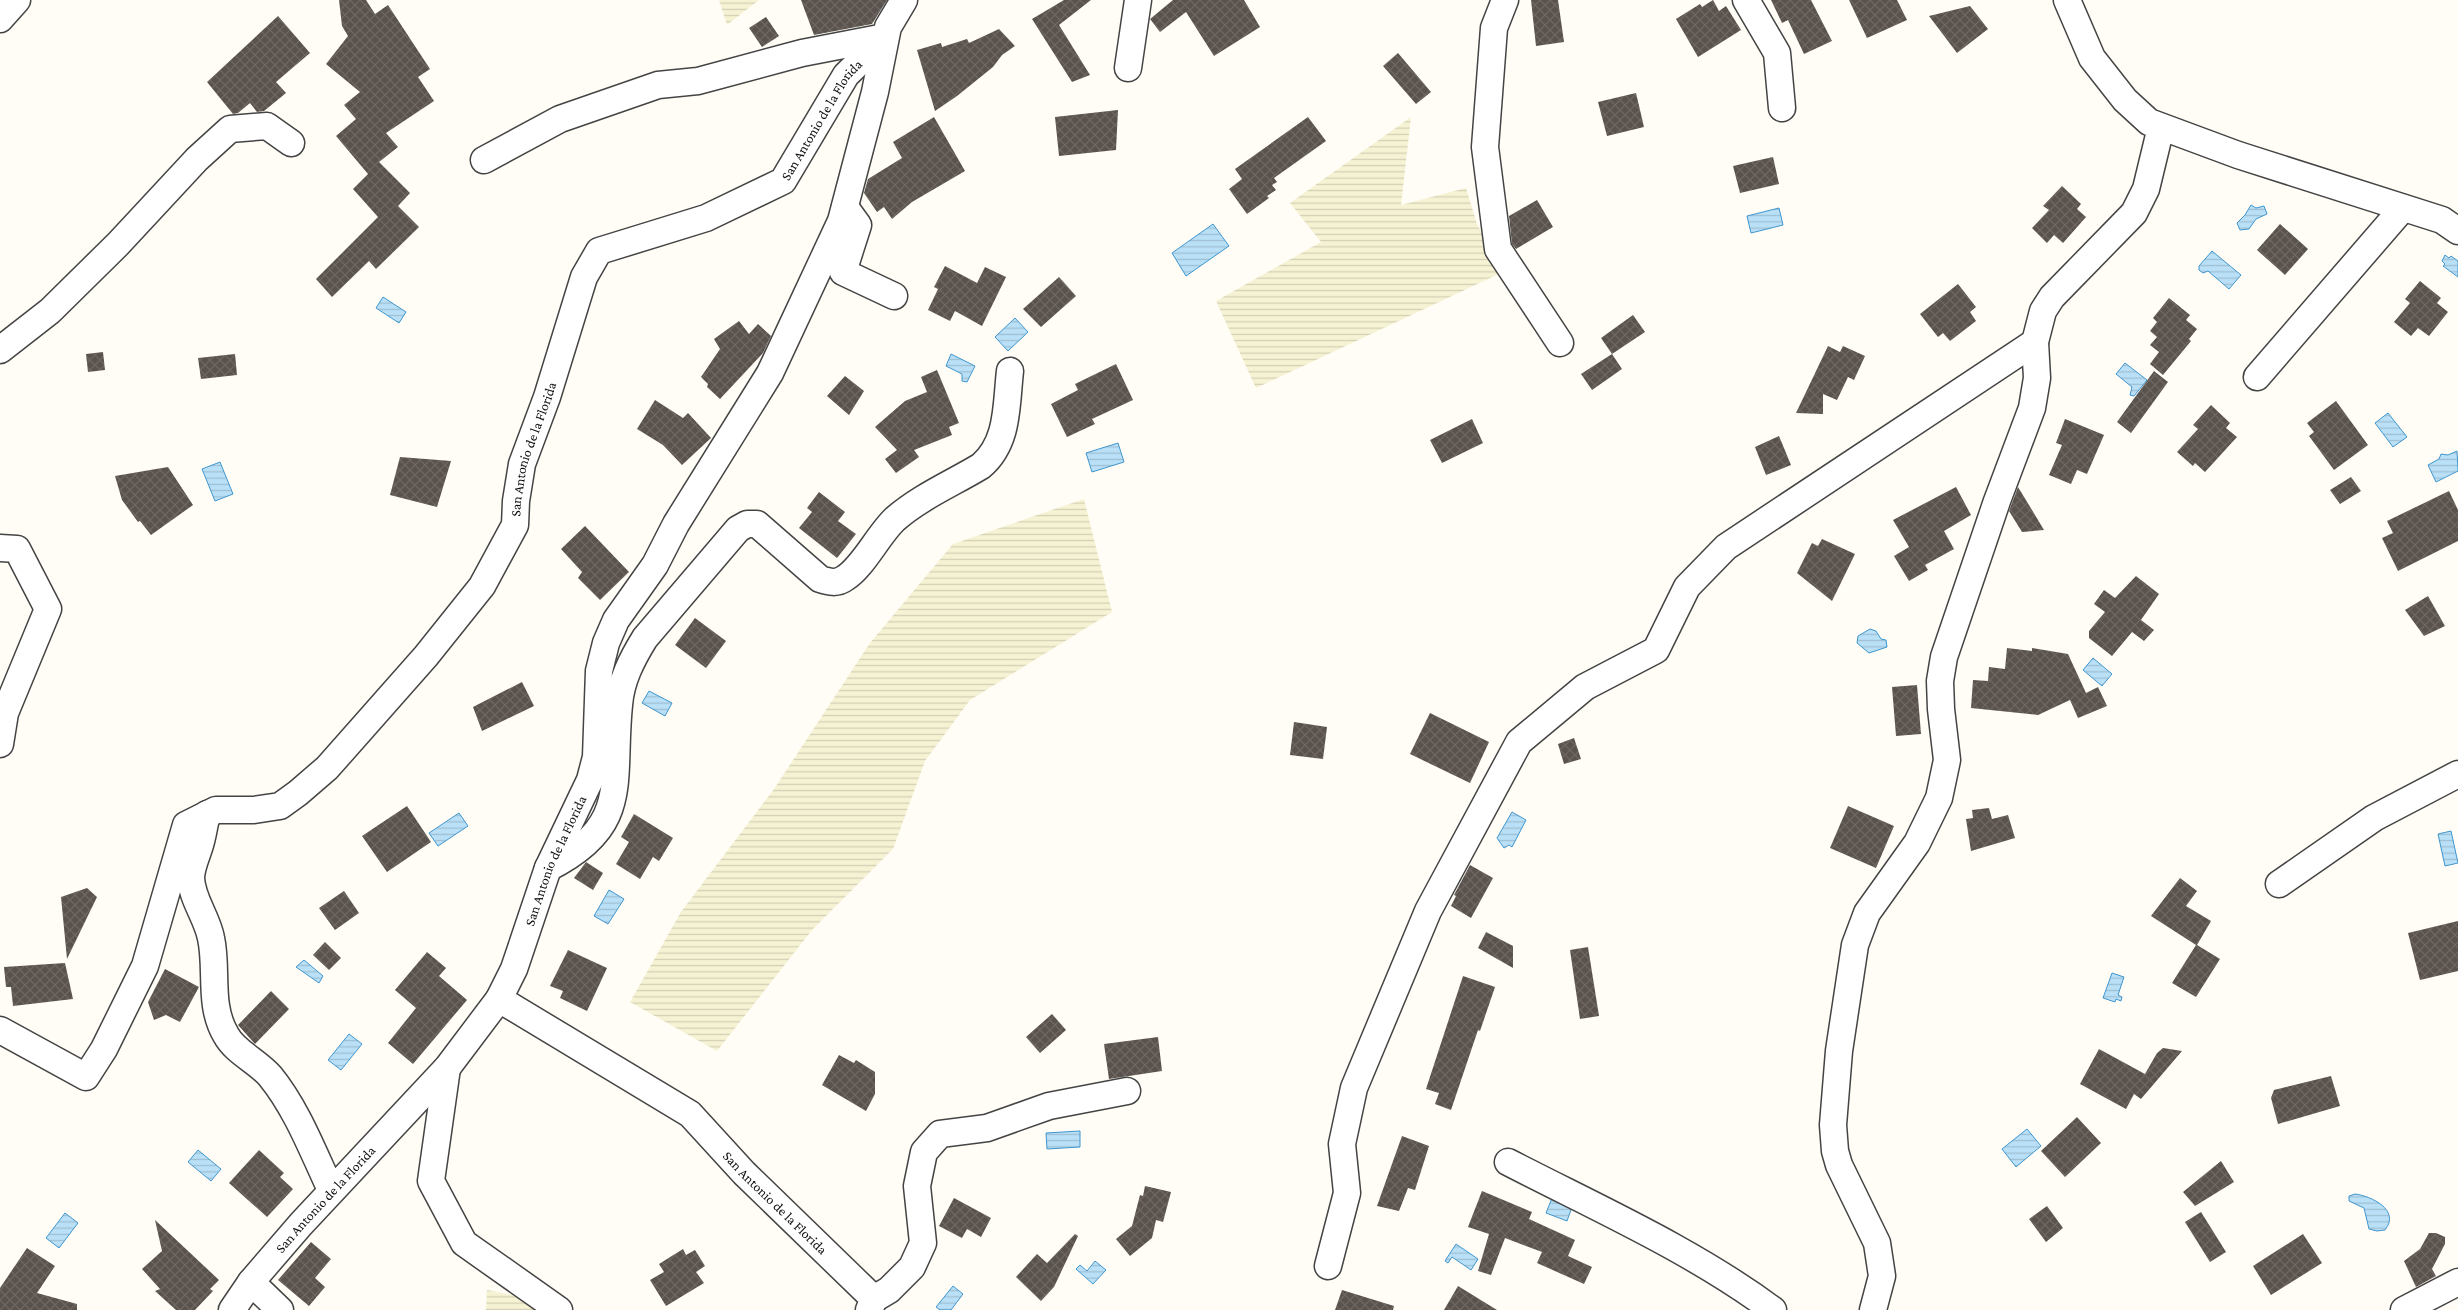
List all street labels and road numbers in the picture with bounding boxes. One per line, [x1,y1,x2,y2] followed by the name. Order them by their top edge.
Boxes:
[777,56,866,183] street label: San Antonio de la Florida
[507,379,559,517] street label: San Antonio de la Florida
[521,792,590,928] street label: San Antonio de la Florida
[272,1142,379,1256] street label: San Antonio de la Florida
[720,1148,831,1258] street label: San Antonio de la Florida

